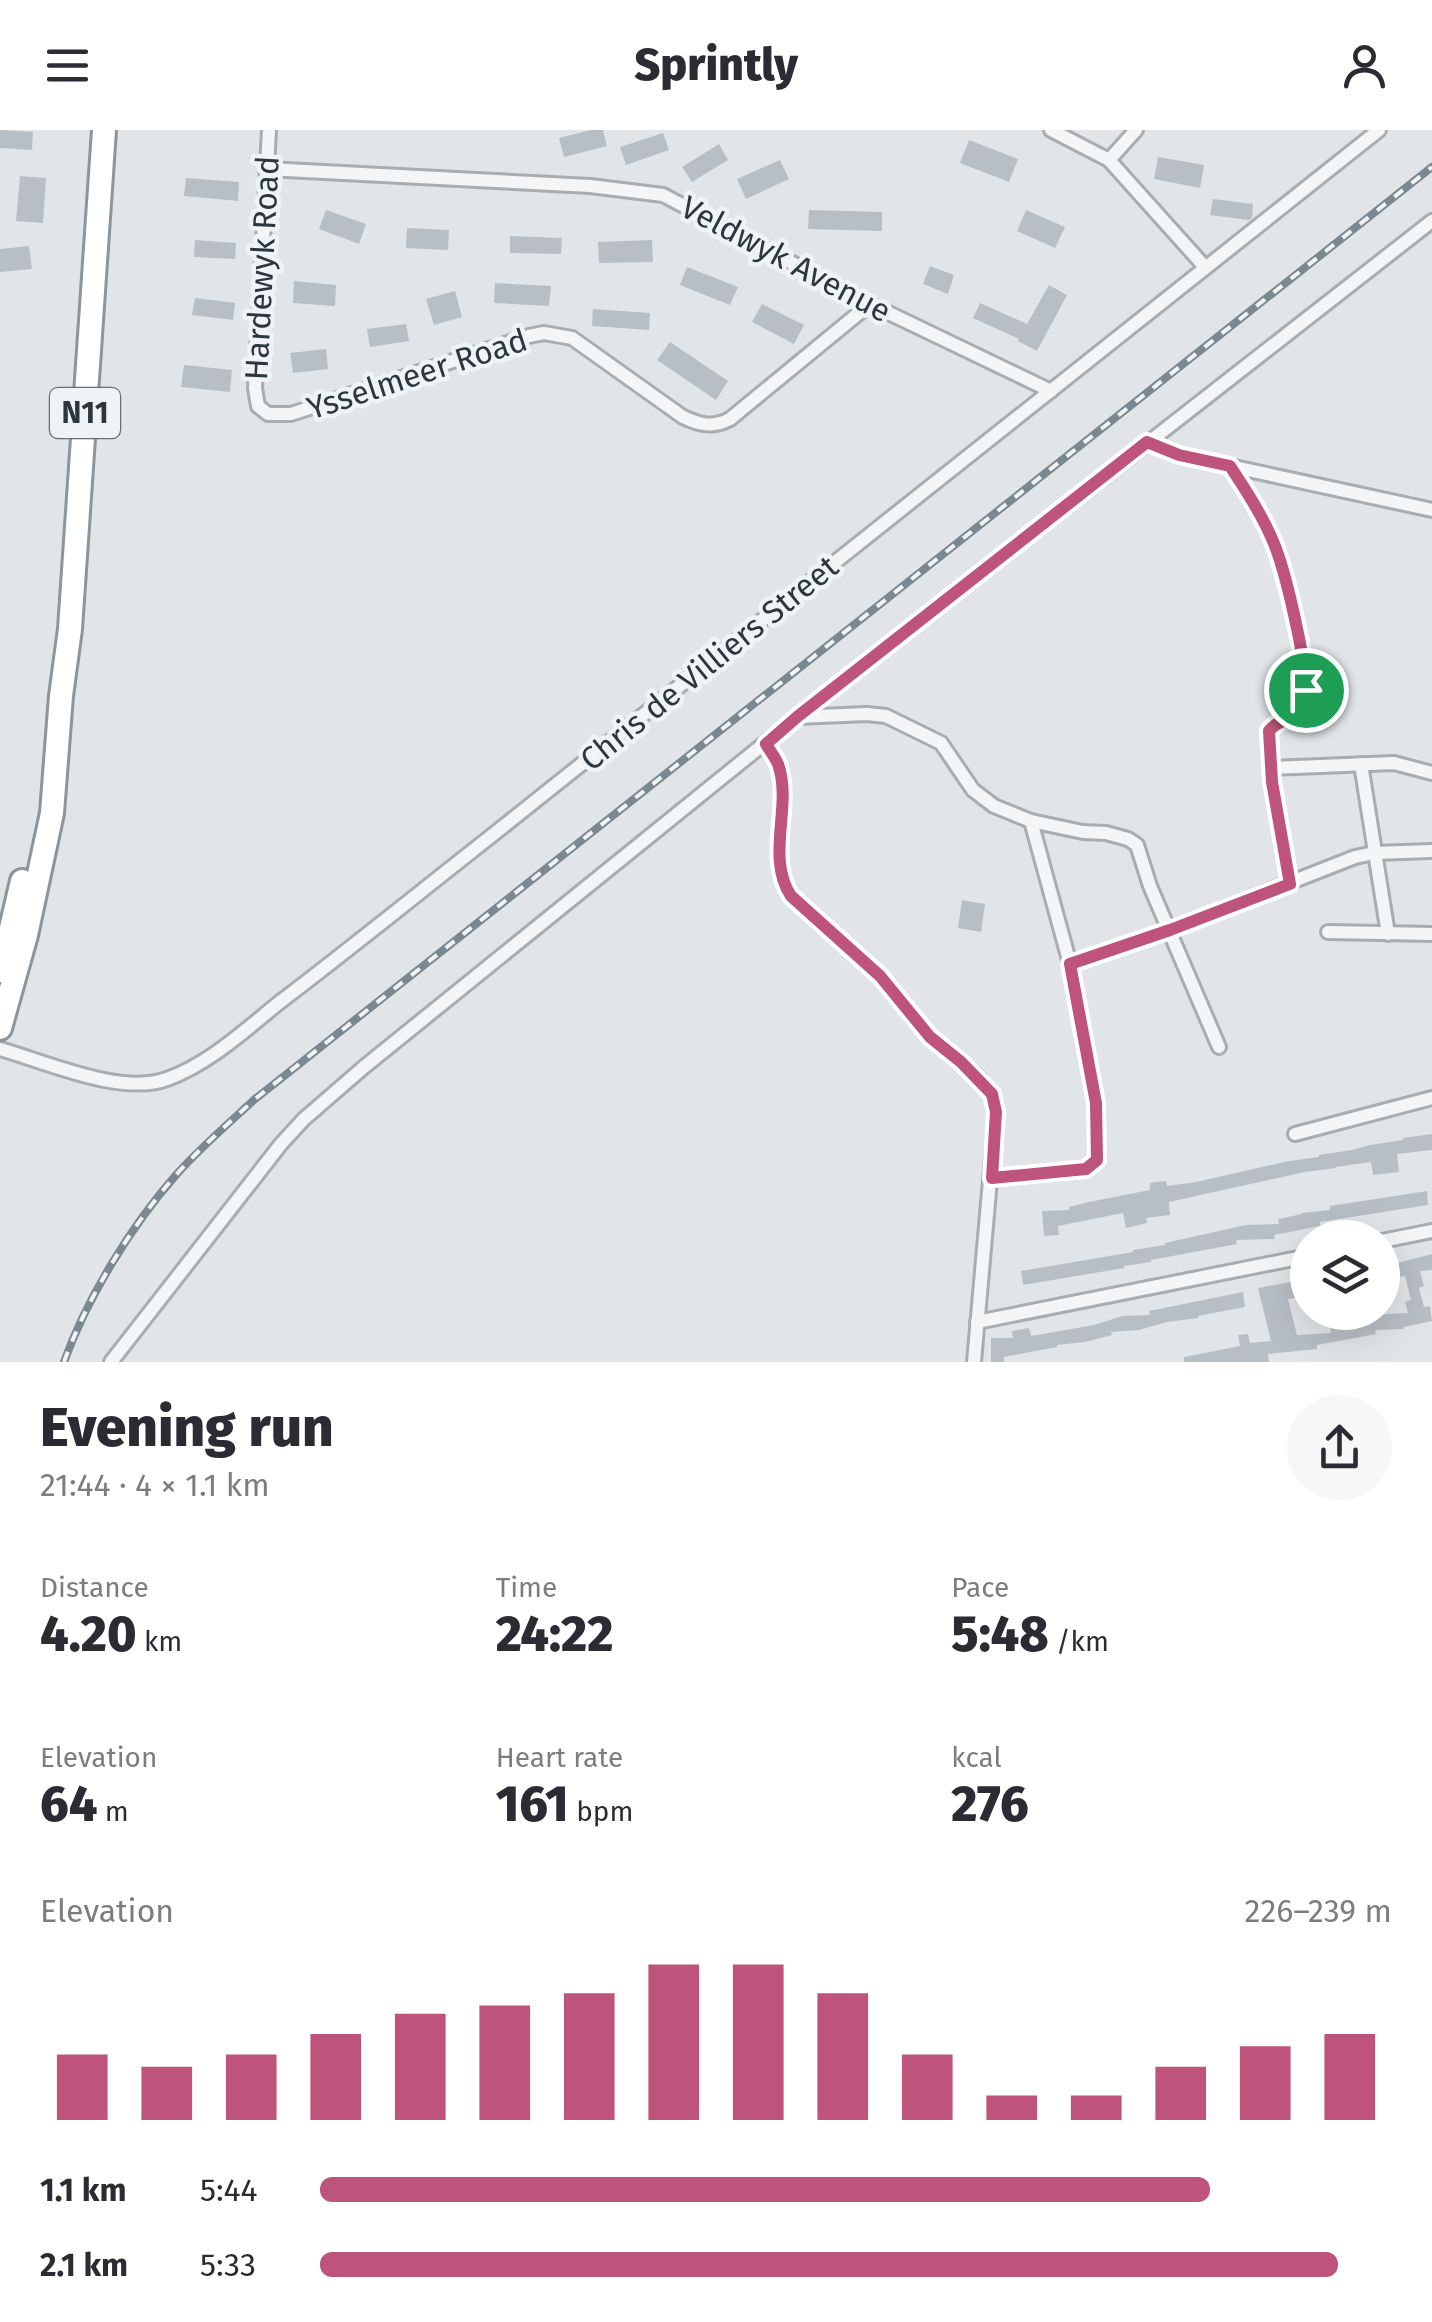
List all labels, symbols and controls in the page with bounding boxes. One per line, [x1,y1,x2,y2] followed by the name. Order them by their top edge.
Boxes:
[40,38,95,93] icon: menu
[634,38,798,92] text: Sprintly
[1337,38,1392,93] icon: person
[237,155,287,381] street label: Hardewyk Road
[674,188,898,330] street label: Veldwyk Avenue
[302,321,532,427] street label: Ysselmeer Road
[50,388,120,438] road number: N11
[573,547,846,779] street label: Chris de Villiers Street
[1264,648,1349,733] pin
[1279,663,1334,718] icon: arrive
[1290,1220,1400,1330] map controls
[1290,1220,1400,1330] button: layers
[40,1395,334,1461] text: Evening run
[1287,1395,1392,1500] button: share
[40,1466,270,1504] text: 21:44 · 4 × 1.1 km
[40,1571,149,1604] text: Distance
[496,1571,557,1604] text: Time
[951,1571,1009,1604] text: Pace
[40,1604,137,1664] text: 4.20
[496,1604,613,1664] text: 24:22
[951,1604,1049,1664] text: 5:48
[137,1625,182,1658] text: km
[1049,1625,1109,1658] text: /km
[40,1741,157,1774] text: Elevation
[496,1741,623,1774] text: Heart rate
[951,1741,1002,1774] text: kcal
[40,1774,97,1834] text: 64
[496,1774,569,1834] text: 161
[951,1774,1029,1834] text: 276
[97,1795,129,1828] text: m
[569,1795,633,1828] text: bpm
[40,1892,174,1930] text: Elevation
[1245,1892,1392,1930] text: 226–239 m
[40,2171,126,2209] text: 1.1 km
[200,2171,258,2209] text: 5:44
[40,2246,128,2284] text: 2.1 km
[200,2246,256,2284] text: 5:33

